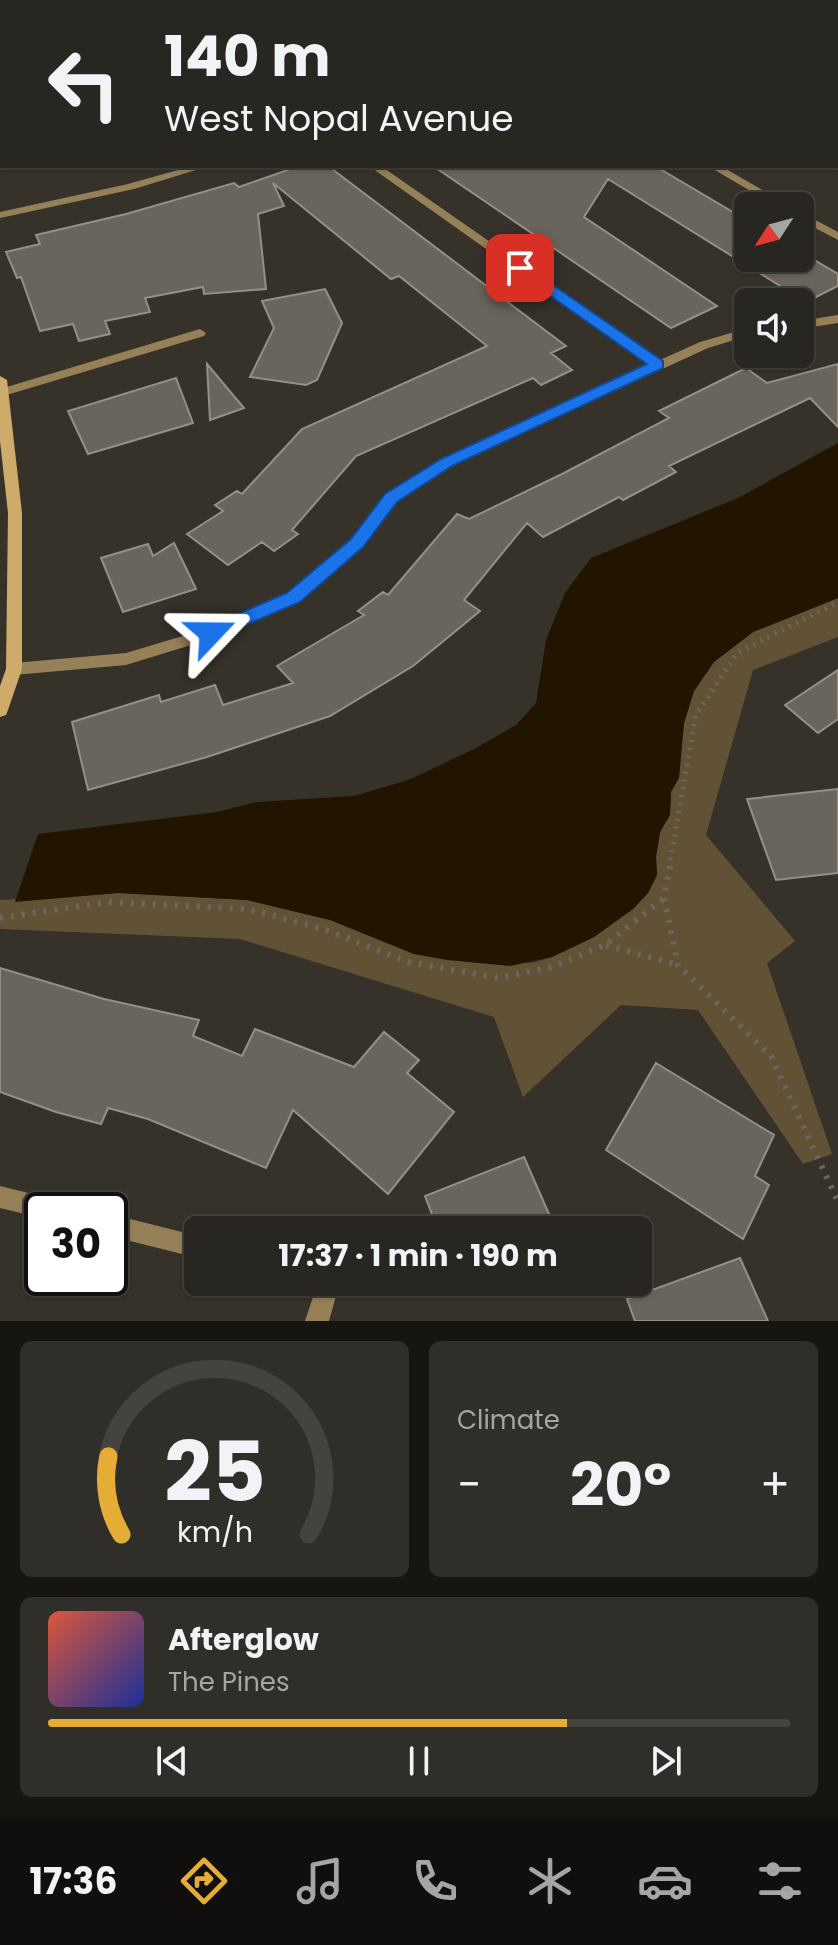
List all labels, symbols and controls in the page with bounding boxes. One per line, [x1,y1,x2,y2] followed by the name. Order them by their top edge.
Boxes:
[164,17,331,96] text: 140 m
[32,32,136,136] icon: left
[164,93,514,144] text: West Nopal Avenue
[734,192,814,272] north arrow
[734,192,814,368] map controls
[486,234,554,302] pin
[498,246,542,290] icon: arrive
[734,288,814,368] button: sound
[169,591,253,675] position arrow
[24,1192,128,1296] speed limit sign: 30
[278,1234,558,1277] text: 17:37 · 1 min · 190 m
[457,1402,560,1438] text: Climate
[164,1414,265,1530] text: 25
[570,1443,671,1527] text: 20°
[457,1454,481,1515] text: −
[760,1454,790,1515] text: +
[176,1512,253,1552] text: km/h
[168,1618,319,1661] text: Afterglow
[168,1664,290,1700] text: The Pines
[150,1739,194,1783] icon: previous
[397,1739,441,1783] icon: pause
[644,1739,688,1783] icon: next
[176,1853,232,1909] icon: directions
[292,1853,348,1909] icon: music
[407,1853,463,1909] icon: phone
[522,1853,578,1909] icon: climate
[637,1853,693,1909] icon: car
[752,1853,808,1909] icon: filters
[30,1856,117,1907] text: 17:36

